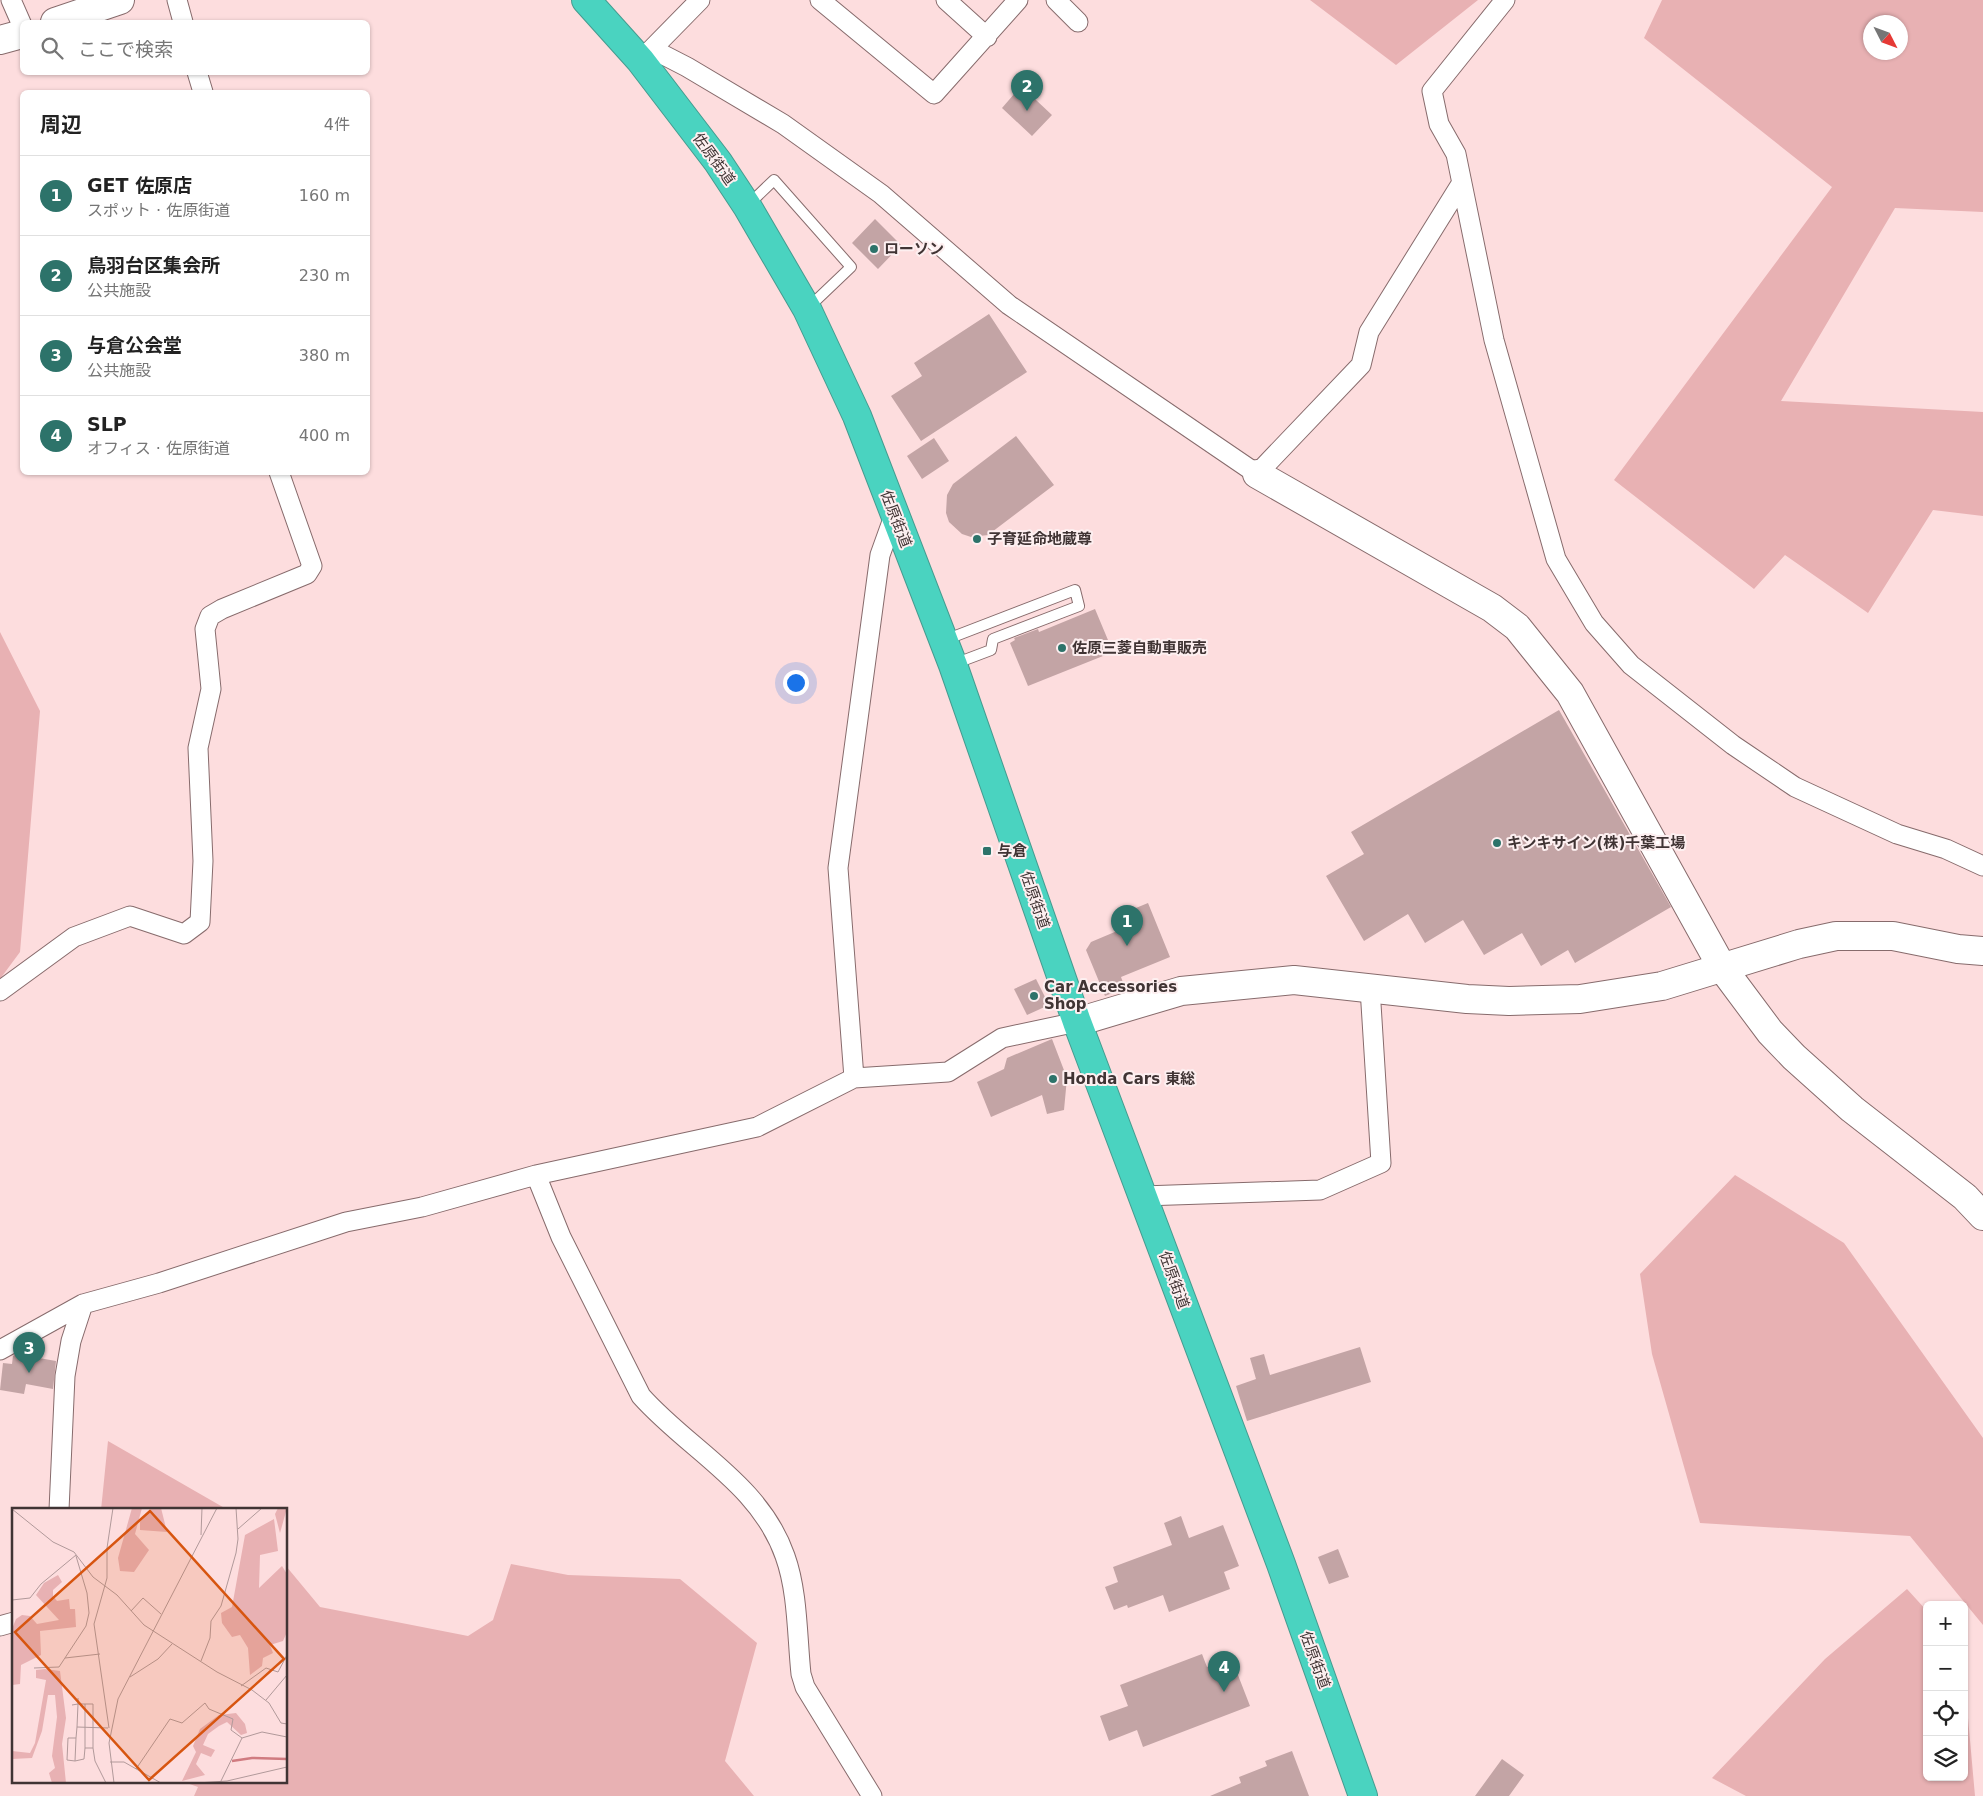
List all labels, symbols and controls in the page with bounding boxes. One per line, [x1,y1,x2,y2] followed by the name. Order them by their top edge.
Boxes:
[1863,15,1908,60] north arrow
[20,20,370,75] search box
[38,34,66,62] icon: search
[78,38,173,60] text: ここで検索
[1011,70,1043,111] pin: 2
[40,113,82,137] text: 周辺
[324,115,350,134] text: 4件
[689,129,739,189] street label: 佐原街道
[87,174,192,196] text: GET 佐原店
[50,186,62,205] text: 1
[299,186,350,205] text: 160 m
[87,201,230,220] text: スポット · 佐原街道
[884,240,944,258] place label: ローソン
[868,243,880,255] marker: ローソン
[87,254,220,276] text: 鳥羽台区集会所
[50,266,62,285] text: 2
[299,266,350,285] text: 230 m
[87,281,151,300] text: 公共施設
[87,334,182,356] text: 与倉公会堂
[50,346,62,365] text: 3
[299,346,350,365] text: 380 m
[87,361,151,380] text: 公共施設
[87,413,127,435] text: SLP
[50,426,62,445] text: 4
[299,426,350,445] text: 400 m
[87,439,230,458] text: オフィス · 佐原街道
[877,488,915,550] street label: 佐原街道
[987,530,1092,548] place label: 子育延命地蔵尊
[971,533,983,545] marker: 子育延命地蔵尊
[1072,639,1207,657] place label: 佐原三菱自動車販売
[1056,642,1068,654] marker: 佐原三菱自動車販売
[783,670,809,696] your location
[1507,834,1685,852] place label: キンキサイン(株)千葉工場
[1491,837,1503,849] marker: キンキサイン(株)千葉工場
[997,842,1027,860] place label: 与倉
[981,845,993,857] marker: 与倉
[1017,869,1053,931] street label: 佐原街道
[1111,905,1143,946] pin: 1
[1044,978,1177,1013] place label: Car Accessories Shop
[1028,990,1040,1002] marker: Car Accessories Shop
[1063,1070,1195,1088] place label: Honda Cars 東総
[1047,1073,1059,1085] marker: Honda Cars 東総
[1155,1249,1193,1311] street label: 佐原街道
[13,1332,45,1373] pin: 3
[12,1508,288,1784] inset map
[1923,1601,1968,1781] map controls
[1923,1601,1968,1646] button: +
[1296,1629,1334,1691] street label: 佐原街道
[1923,1646,1968,1691] button: −
[1208,1651,1240,1692] pin: 4
[1923,1691,1968,1736] button: locate
[1923,1736,1968,1781] button: layers

